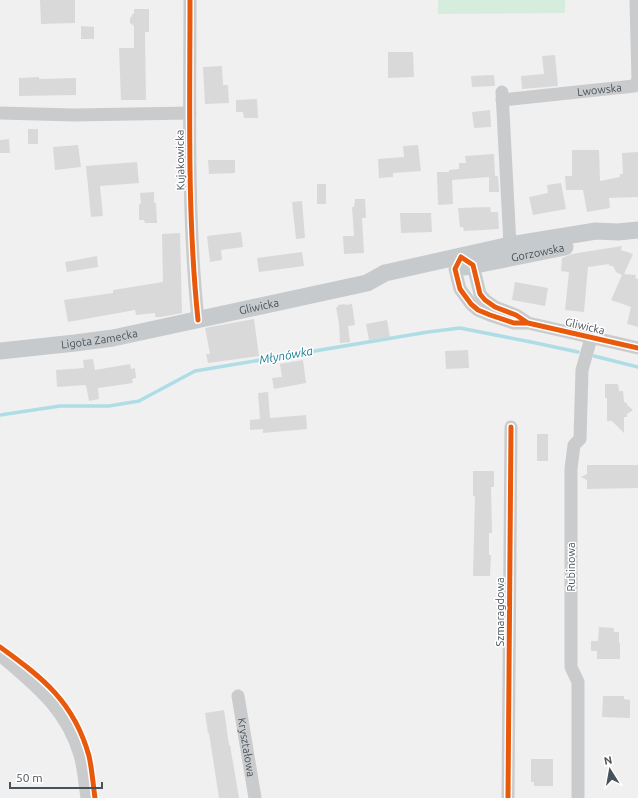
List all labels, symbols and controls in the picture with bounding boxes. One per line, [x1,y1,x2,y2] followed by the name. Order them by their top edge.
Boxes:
[577,81,622,98] street label: Lwowska
[173,130,187,190] street label: Kujakowicka
[510,241,565,264] street label: Gorzowska
[238,296,280,317] street label: Gliwicka
[564,316,606,336] street label: Gliwicka
[60,327,139,350] street label: Ligota Zamecka
[258,344,314,366] water label: Młynówka
[565,542,577,592] street label: Rubinowa
[494,577,506,647] street label: Szmaragdowa
[236,717,257,778] street label: Kryształowa
[590,750,630,790] north arrow
[603,754,613,767] text: N
[10,764,102,790] scale bar
[16,771,43,784] text: 50 m

